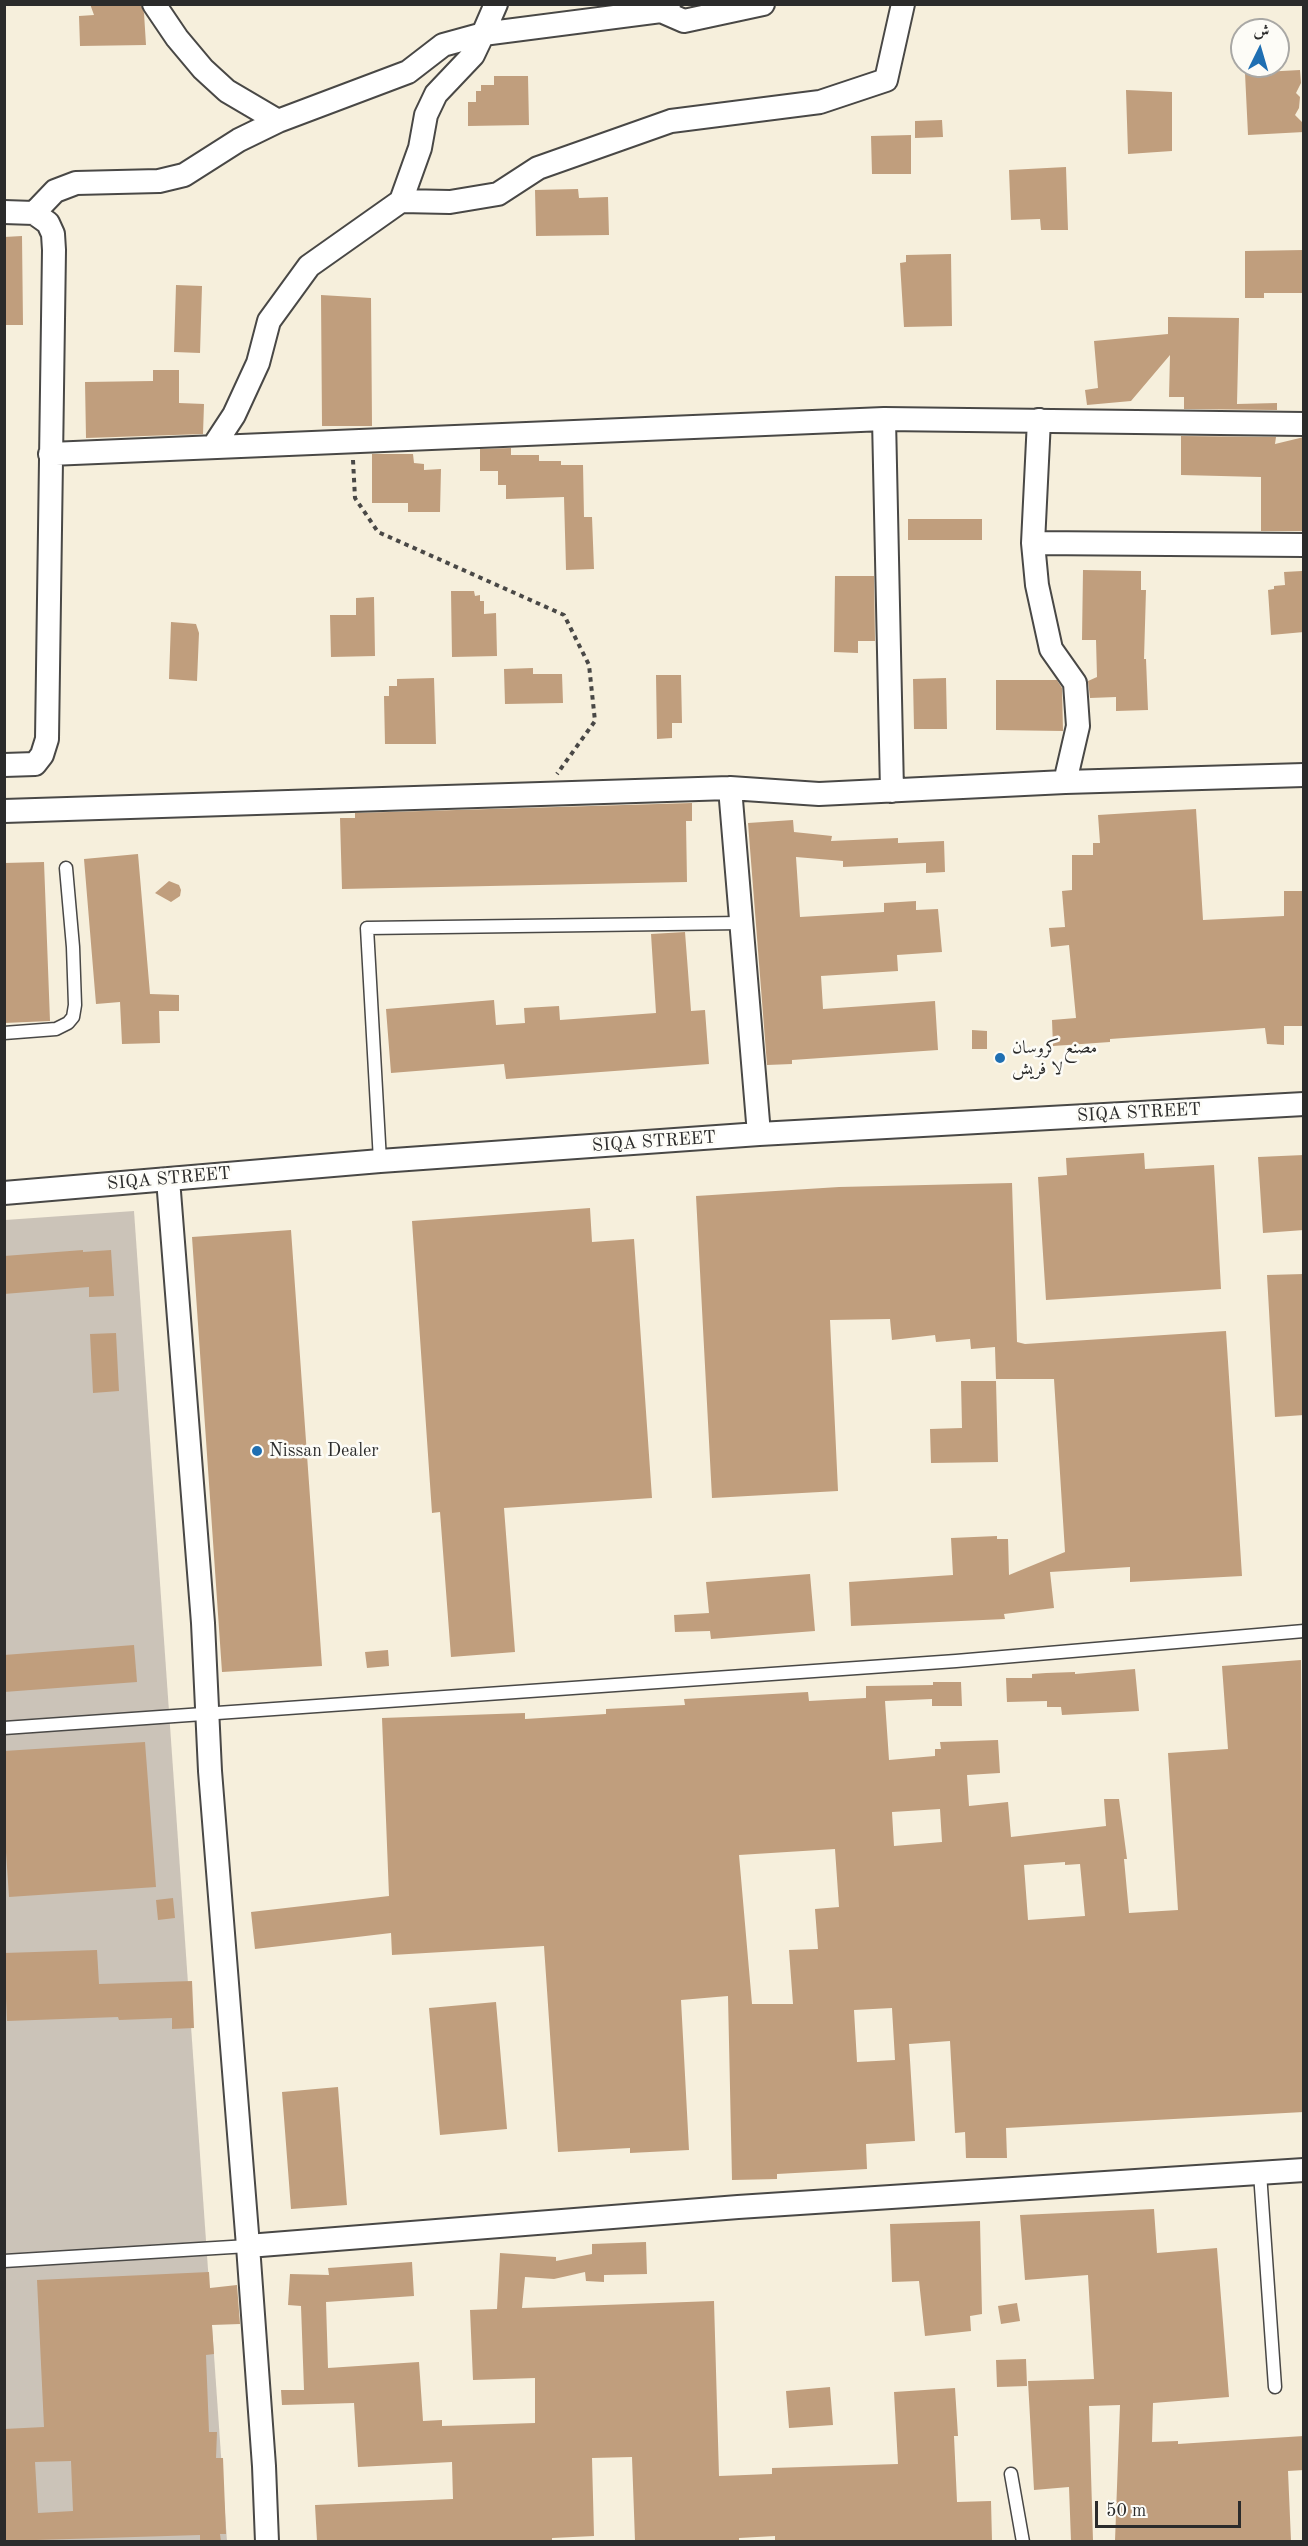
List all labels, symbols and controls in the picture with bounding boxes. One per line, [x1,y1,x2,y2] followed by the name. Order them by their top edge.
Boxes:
[1230,18,1290,78] north arrow
[1253,23,1270,41] text: ش
[1012,1037,1097,1080] place label: مصنع كروسان لا فريش
[993,1051,1007,1065] marker: مصنع كروسان لا فريش
[1076,1099,1202,1127] street label: SIQA STREET
[591,1127,717,1157] street label: SIQA STREET
[106,1163,232,1195] street label: SIQA STREET
[269,1440,379,1462] place label: Nissan Dealer
[250,1444,264,1458] marker: Nissan Dealer
[1098,2489,1244,2527] scale bar
[1106,2502,1146,2520] text: 50 m

